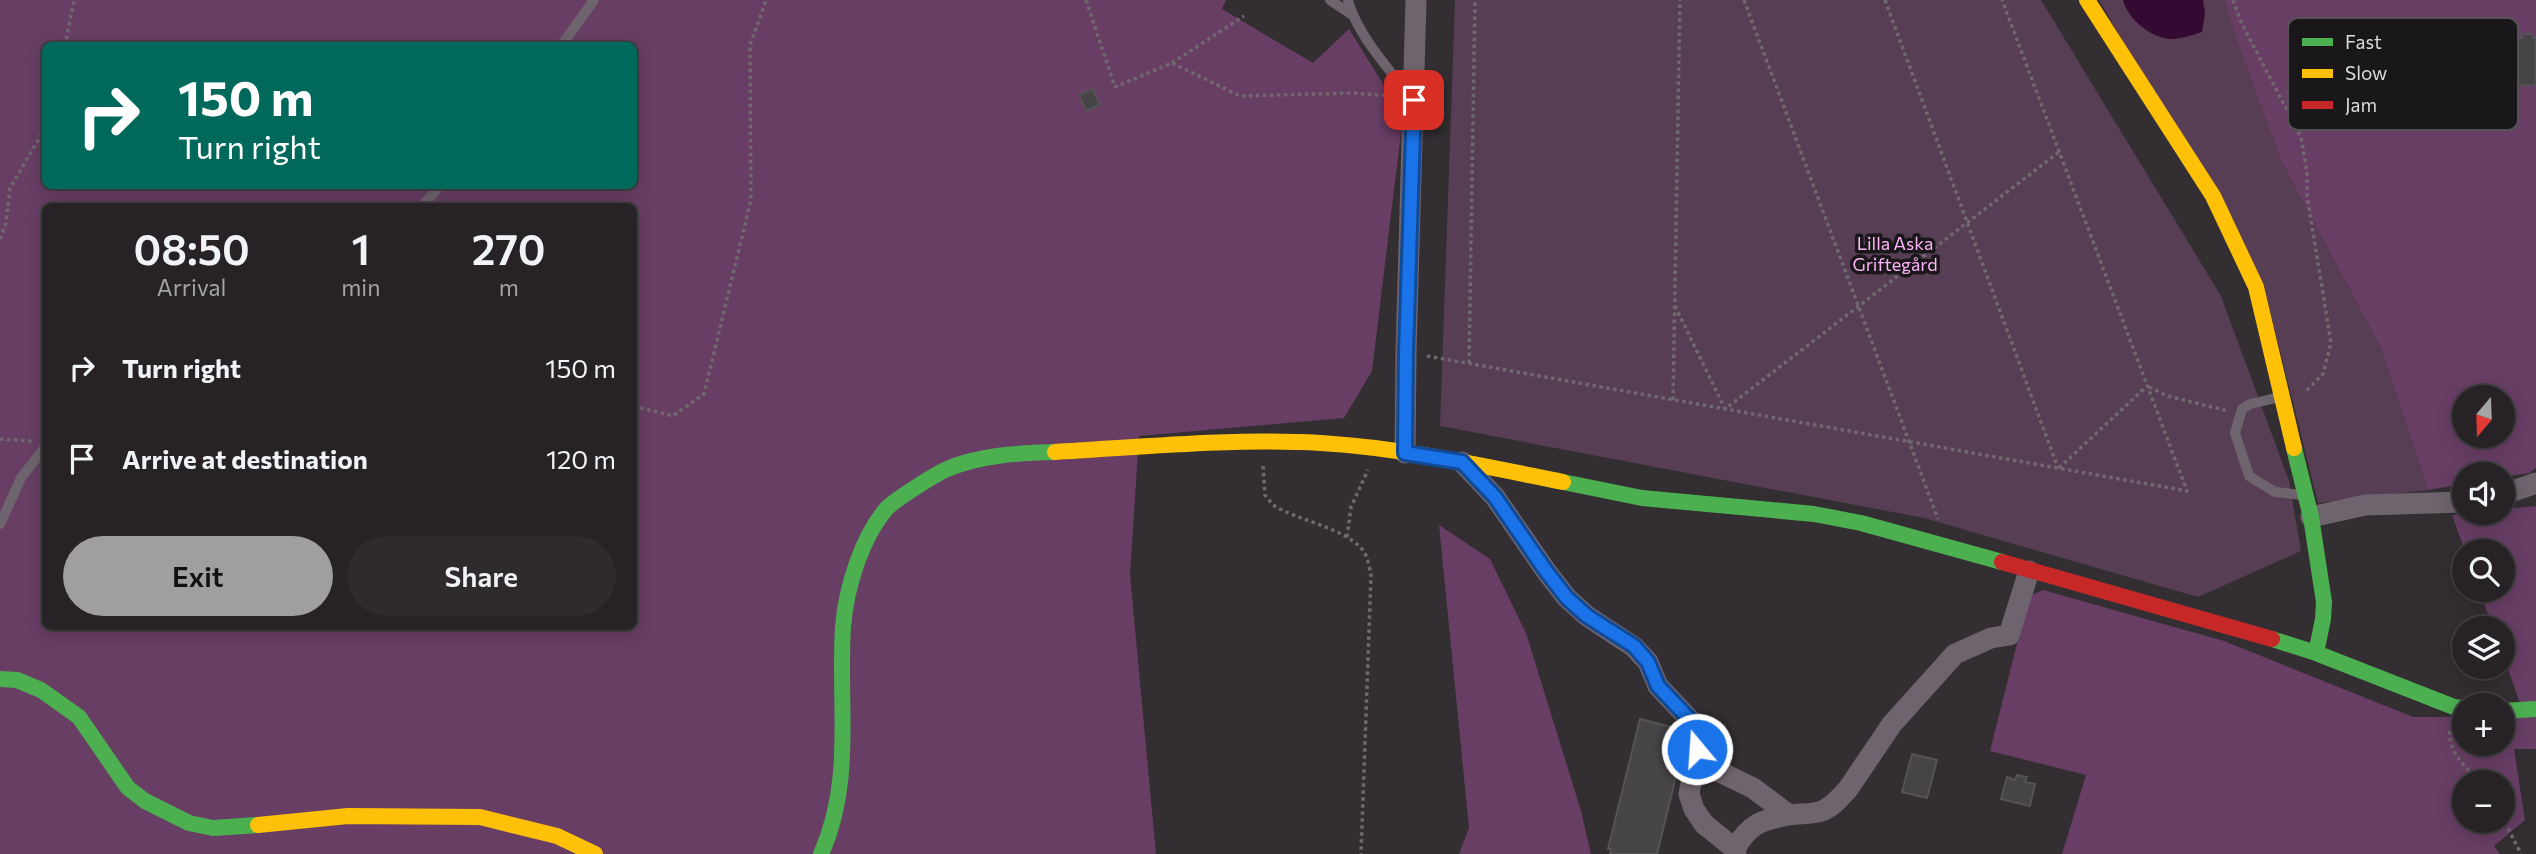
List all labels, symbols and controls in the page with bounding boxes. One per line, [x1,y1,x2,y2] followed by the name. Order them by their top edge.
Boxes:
[2288,18,2518,130] legend
[2345,30,2382,53] text: Fast
[2345,61,2387,84] text: Slow
[178,66,313,126] text: 150 m
[63,70,154,161] icon: right
[1384,70,1444,130] pin
[1395,81,1433,119] icon: arrive
[2345,93,2377,116] text: Jam
[178,126,321,166] text: Turn right
[133,222,250,274] text: 08:50
[351,222,370,274] text: 1
[472,222,546,274] text: 270
[1852,232,1938,275] park label: Lilla Aska Griftegård
[157,273,226,301] text: Arrival
[341,273,380,301] text: min
[499,273,519,301] text: m
[63,349,101,387] icon: right
[122,352,241,383] text: Turn right
[545,352,616,383] text: 150 m
[2452,385,2515,448] north arrow
[2452,385,2515,833] map controls
[63,440,101,478] icon: arrive
[122,443,368,474] text: Arrive at destination
[546,443,616,474] text: 120 m
[2452,462,2515,525] button: sound
[63,536,333,616] button: Exit
[347,536,616,616] button: Share
[2452,539,2515,602] button: search
[2452,616,2515,679] button: layers
[2452,693,2515,756] button: +
[1660,712,1734,786] position arrow
[2452,770,2515,833] button: −

